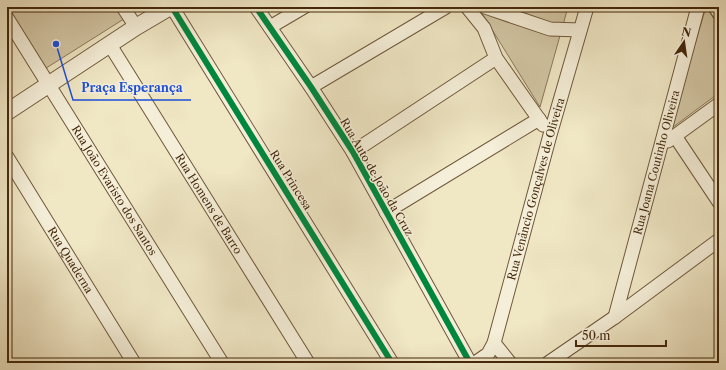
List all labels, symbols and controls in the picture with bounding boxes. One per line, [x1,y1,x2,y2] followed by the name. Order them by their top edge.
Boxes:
[664,22,704,62] north arrow
[680,24,693,40] text: N
[73,76,191,100] callout: Praça Esperança
[81,80,184,95] text: Praça Esperança
[630,88,682,236] street label: Rua Joana Coutinho Oliveira
[504,96,567,282] street label: Rua Venâncio Gonçalves de Oliveira
[337,116,417,239] street label: Rua Auto de João da Cruz
[69,123,160,258] street label: Rua João Evaristo dos Santos
[267,147,315,213] street label: Rua Princesa
[172,151,245,257] street label: Rua Homens de Barro
[45,224,96,296] street label: Rua Quaderna
[576,322,666,348] scale bar
[582,328,611,343] text: 50 m

